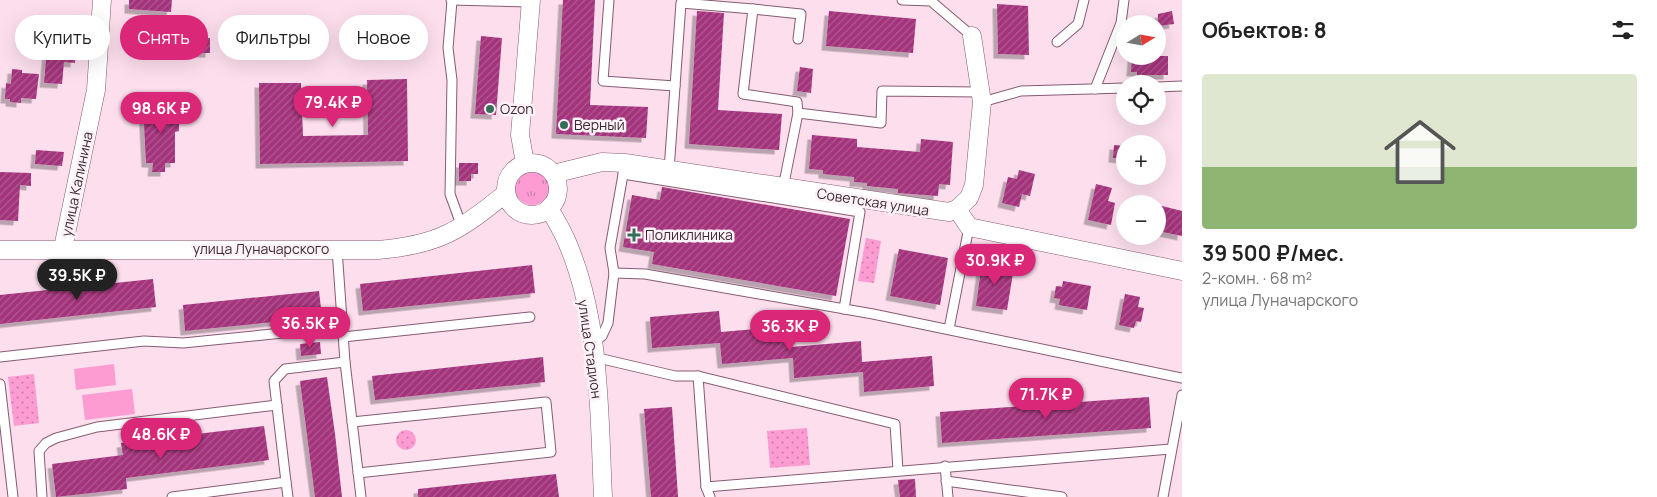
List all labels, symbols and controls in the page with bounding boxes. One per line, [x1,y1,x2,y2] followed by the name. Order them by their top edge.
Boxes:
[15,15,110,60] chip: Купить
[120,15,208,60] chip: Снять
[218,15,329,60] chip: Фильтры
[339,15,428,60] chip: Новое
[1116,15,1166,65] north arrow
[1116,15,1166,245] map controls
[1202,16,1327,44] text: Объектов: 8
[1609,16,1637,44] icon: filters
[1116,75,1166,125] button: locate
[287,86,379,128] pin: 79.4K ₽
[304,91,362,113] text: 79.4K ₽
[115,92,207,134] pin: 98.6K ₽
[132,97,190,119] text: 98.6K ₽
[500,99,534,118] place label: Ozon
[484,103,496,115] marker: Ozon
[1375,107,1465,197] icon: home
[574,115,625,134] place label: Верный
[558,119,570,131] marker: Верный
[56,130,97,238] street label: улица Калинина
[1116,135,1166,185] button: +
[816,183,931,220] street label: Советская улица
[1116,195,1166,245] button: −
[645,225,733,244] place label: Поликлиника
[627,228,641,242] marker: Поликлиника
[193,239,329,258] street label: улица Луначарского
[1202,239,1344,267] text: 39 500 ₽/мес.
[949,244,1041,286] pin: 30.9K ₽
[966,249,1024,271] text: 30.9K ₽
[31,258,123,301] pin: 39.5K ₽
[48,264,106,286] text: 39.5K ₽
[1202,267,1312,289] text: 2-комн. · 68 m²
[1202,289,1358,311] text: улица Луначарского
[574,298,607,400] street label: улица Стадион
[264,306,356,349] pin: 36.5K ₽
[744,310,836,352] pin: 36.3K ₽
[281,312,339,334] text: 36.5K ₽
[761,315,819,337] text: 36.3K ₽
[1000,378,1092,420] pin: 71.7K ₽
[1020,383,1072,405] text: 71.7K ₽
[115,418,207,460] pin: 48.6K ₽
[132,423,190,445] text: 48.6K ₽

